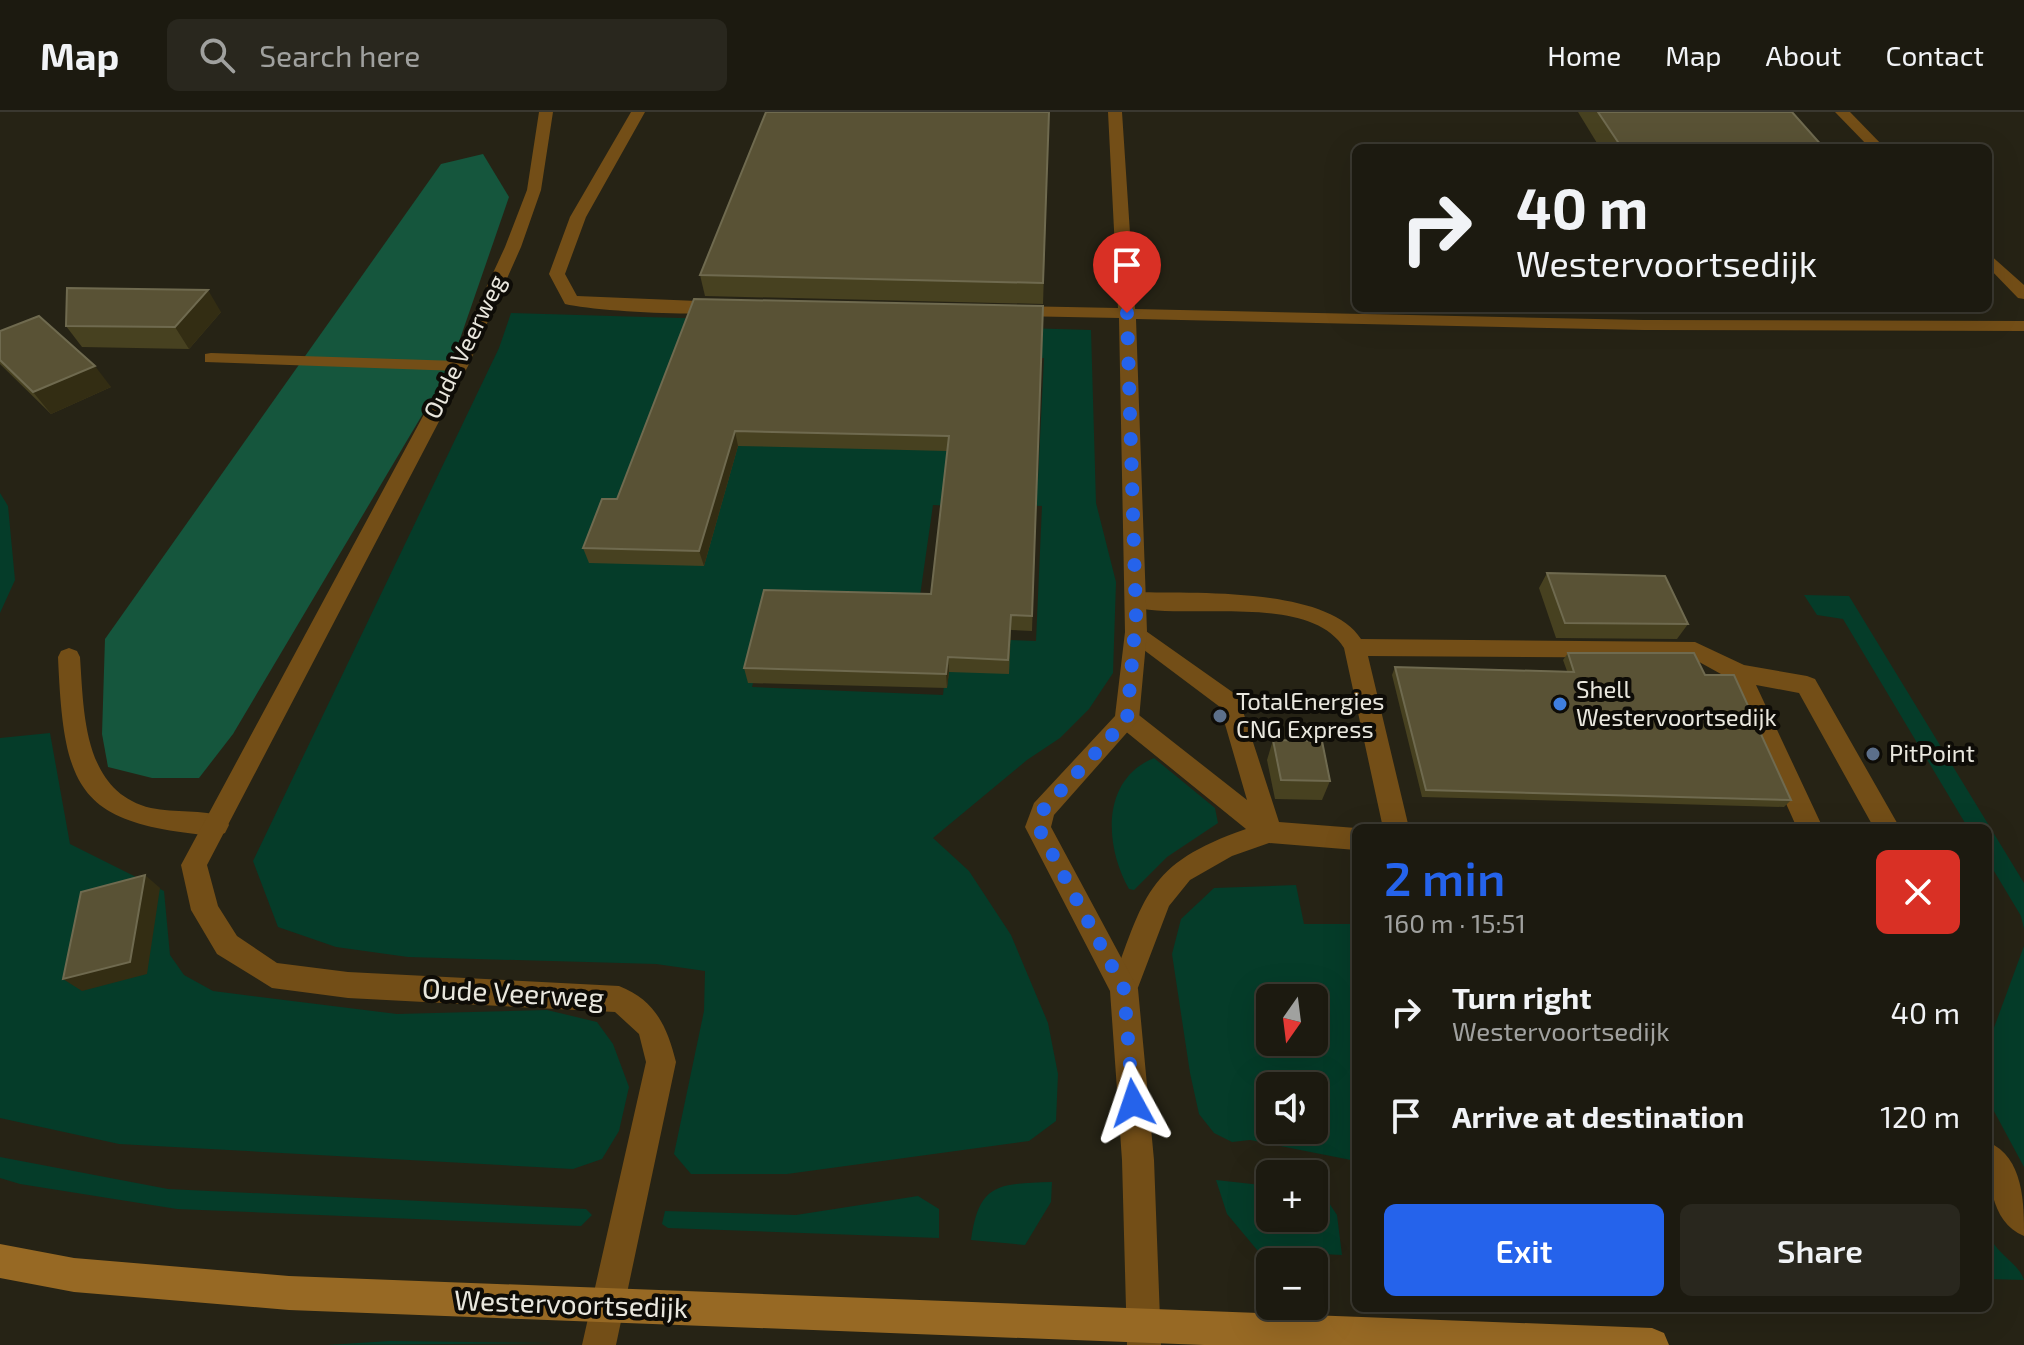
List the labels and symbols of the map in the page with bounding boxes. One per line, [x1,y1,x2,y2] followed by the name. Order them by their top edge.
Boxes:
[1093,231,1161,313] pin
[416,270,511,423] street label: Oude Veerweg
[1576,674,1777,731] place label: Shell Westervoortsedijk
[1236,686,1385,743] place label: TotalEnergies CNG Express
[1551,695,1569,713] marker: Shell Westervoortsedijk
[1211,707,1229,725] marker: TotalEnergies CNG Express
[1889,738,1975,767] place label: PitPoint
[1864,745,1882,763] marker: PitPoint
[421,970,605,1014] street label: Oude Veerweg
[1256,984,1328,1056] north arrow
[1091,1061,1175,1145] position arrow
[453,1282,689,1324] street label: Westervoortsedijk

